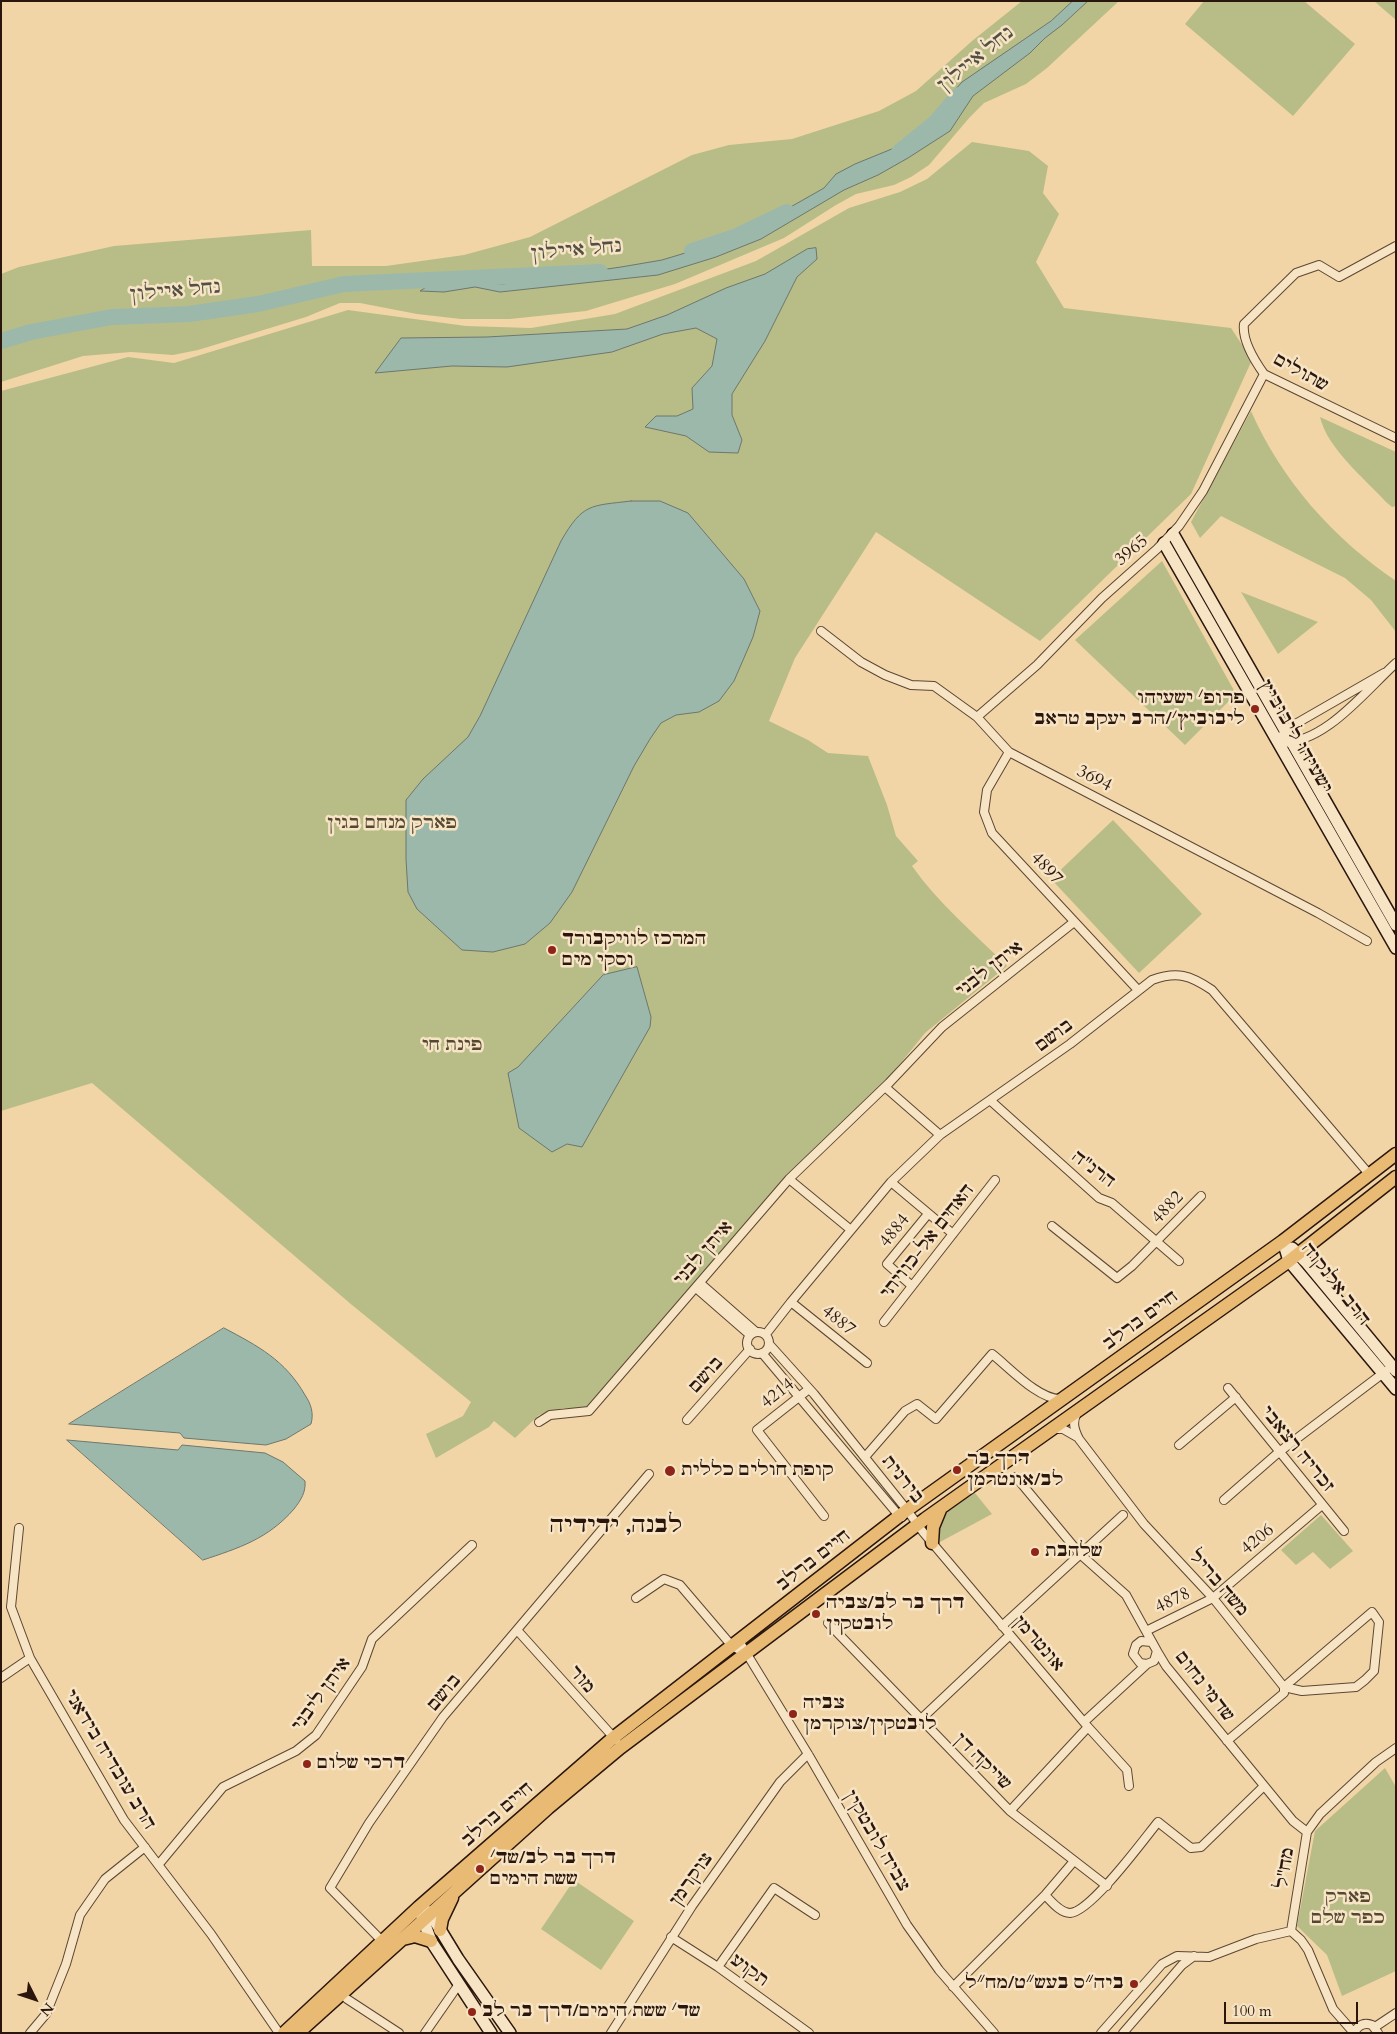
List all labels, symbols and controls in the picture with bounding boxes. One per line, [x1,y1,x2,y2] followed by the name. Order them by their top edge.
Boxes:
[933,22,1019,98] water label: נחל איילון
[530,236,622,266] water label: נחל איילון
[129,277,221,307] water label: נחל איילון
[1269,349,1331,397] street label: שתולים
[1111,531,1153,571] street label: 3965
[1254,676,1336,798] street label: ישעיהו ליבוביץ
[1034,688,1245,731] place label: פרופ׳ ישעיהו ליבוביץ׳/הרב יעקב טראב
[1249,703,1261,715] marker: פרופ׳ ישעיהו ליבוביץ׳/הרב יעקב טראב
[1073,761,1115,797] street label: 3694
[327,813,457,835] park label: פארק מנחם בגין
[1026,848,1066,890] street label: 4897
[562,929,706,972] place label: המרכז לוויקבורד וסקי מים
[952,937,1028,1003] street label: איתן לבני
[546,944,558,956] marker: המרכז לוויקבורד וסקי מים
[1032,1015,1078,1057] street label: בושם
[422,1035,482,1057] park label: פינת חי
[1067,1147,1119,1193] street label: הרנ"ה
[876,1180,980,1304] street label: האחים אל-כוויתי
[1147,1187,1189,1229] street label: 4882
[875,1210,915,1252] street label: 4884
[670,1217,738,1291] street label: איתן לבני
[1296,1239,1374,1331] street label: הרב אלנקוה
[1099,1286,1183,1356] street label: חיים ברלב
[817,1301,859,1341] street label: 4887
[685,1352,729,1398] street label: בושם
[757,1374,799,1414] street label: 4214
[1255,1402,1339,1498] street label: זכריה רצאבי
[967,1449,1063,1492] place label: דרך בר לב/אונטרמן
[876,1451,928,1509] street label: בירנית
[681,1460,834,1482] place label: קופת חולים כללית
[663,1464,677,1478] marker: קופת חולים כללית
[951,1464,963,1476] marker: דרך בר לב/אונטרמן
[550,1514,682,1540] district label: לבנה, ידידיה
[1237,1520,1279,1560] street label: 4206
[773,1525,855,1597] street label: חיים ברלב
[1045,1541,1102,1563] place label: שלהבת
[1029,1546,1041,1558] marker: שלהבת
[1183,1547,1253,1621] street label: משה בריל
[1152,1583,1194,1619] street label: 4878
[826,1593,965,1636] place label: דרך בר לב/צביה לובטקין
[810,1608,822,1620] marker: דרך בר לב/צביה לובטקין
[1008,1612,1068,1676] street label: אונטרמן
[1170,1648,1238,1726] street label: שדמי נחום
[288,1654,356,1736] street label: איתן ליבני
[563,1662,599,1698] street label: מור
[423,1670,467,1716] street label: בושם
[59,1686,159,1834] street label: הרב עובדיה בידאני
[803,1693,937,1736] place label: צביה לובטקין/צוקרמן
[787,1708,799,1720] marker: צביה לובטקין/צוקרמן
[949,1729,1015,1795] street label: שייקה דן
[317,1753,405,1775] place label: דרכי שלום
[301,1758,313,1770] marker: דרכי שלום
[458,1778,538,1852] street label: חיים ברלב
[838,1786,914,1896] street label: צביה לובטקין
[1272,1846,1300,1890] street label: מח"ל
[490,1848,616,1890] place label: דרך בר לב/שד׳ ששת הימים
[666,1849,718,1911] street label: צוקרמן
[474,1863,486,1875] marker: דרך בר לב/שד׳ ששת הימים
[1311,1887,1385,1930] park label: פארק כפר שלם
[726,1950,772,1992] street label: תקוע
[965,1973,1124,1995] place label: ביה״ס בעש״ט/מח״ל
[10,1974,60,2024] north arrow
[1128,1978,1140,1990] marker: ביה״ס בעש״ט/מח״ל
[1227,1992,1361,2024] scale bar
[36,1998,58,2020] text: N
[482,2001,700,2023] place label: שד׳ ששת הימים/דרך בר לב
[1232,2001,1272,2021] text: 100 m
[466,2006,478,2018] marker: שד׳ ששת הימים/דרך בר לב

